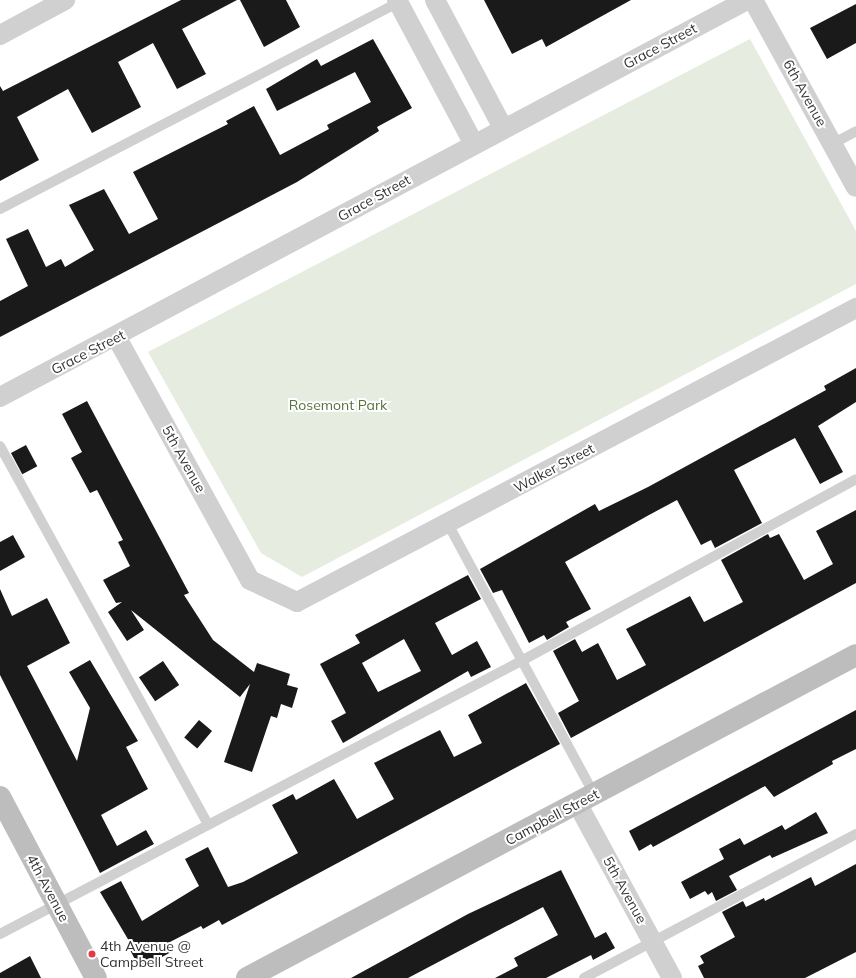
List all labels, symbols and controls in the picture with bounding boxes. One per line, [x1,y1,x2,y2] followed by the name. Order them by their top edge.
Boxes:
[621,20,699,72] street label: Grace Street
[780,57,830,129] street label: 6th Avenue
[335,171,413,225] street label: Grace Street
[48,326,128,378] street label: Grace Street
[289,397,387,413] park label: Rosemont Park
[159,423,209,495] street label: 5th Avenue
[511,440,597,496] street label: Walker Street
[502,785,602,849] street label: Campbell Street
[23,851,73,925] street label: 4th Avenue
[600,854,650,926] street label: 5th Avenue
[100,938,203,970] place label: 4th Avenue @ Campbell Street
[87,949,97,959] marker: 4th Avenue @ Campbell Street

